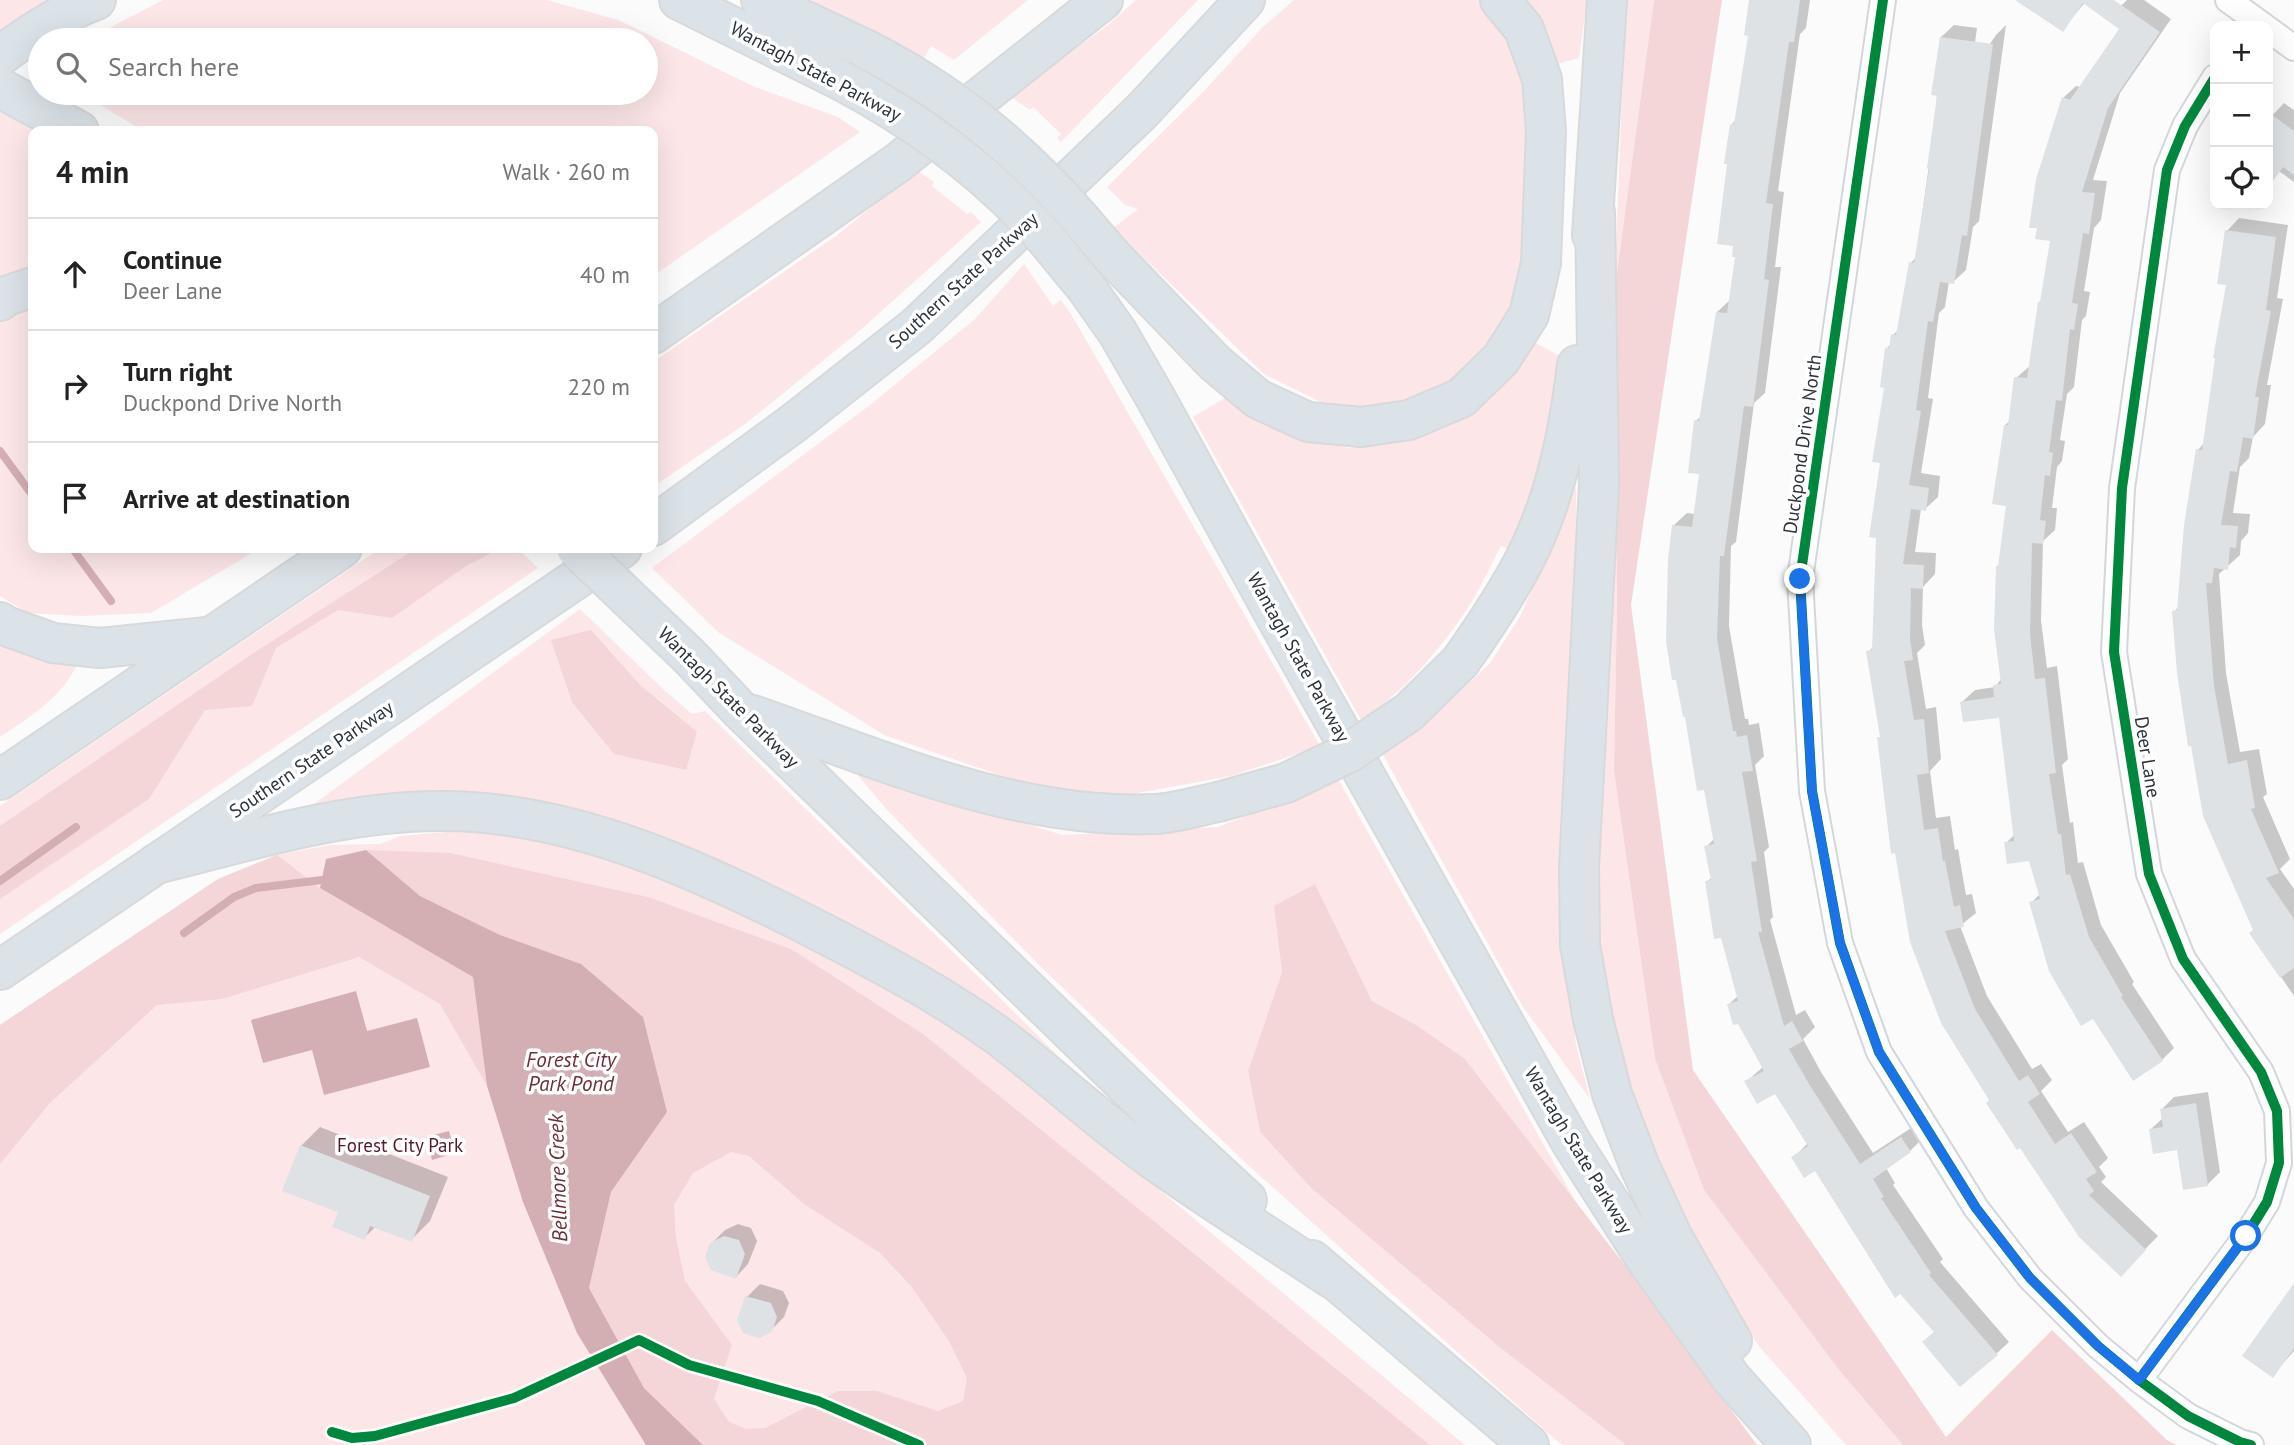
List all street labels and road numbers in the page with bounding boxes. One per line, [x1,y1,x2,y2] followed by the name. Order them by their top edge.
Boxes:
[726,16,906,126] street label: Wantagh State Parkway
[883,206,1043,353] street label: Southern State Parkway
[1778,353,1826,535] street label: Duckpond Drive North
[1242,568,1356,746] street label: Wantagh State Parkway
[653,621,805,773] street label: Wantagh State Parkway
[224,695,398,823] street label: Southern State Parkway
[2130,715,2166,799] street label: Deer Lane
[1520,1062,1638,1238] street label: Wantagh State Parkway

